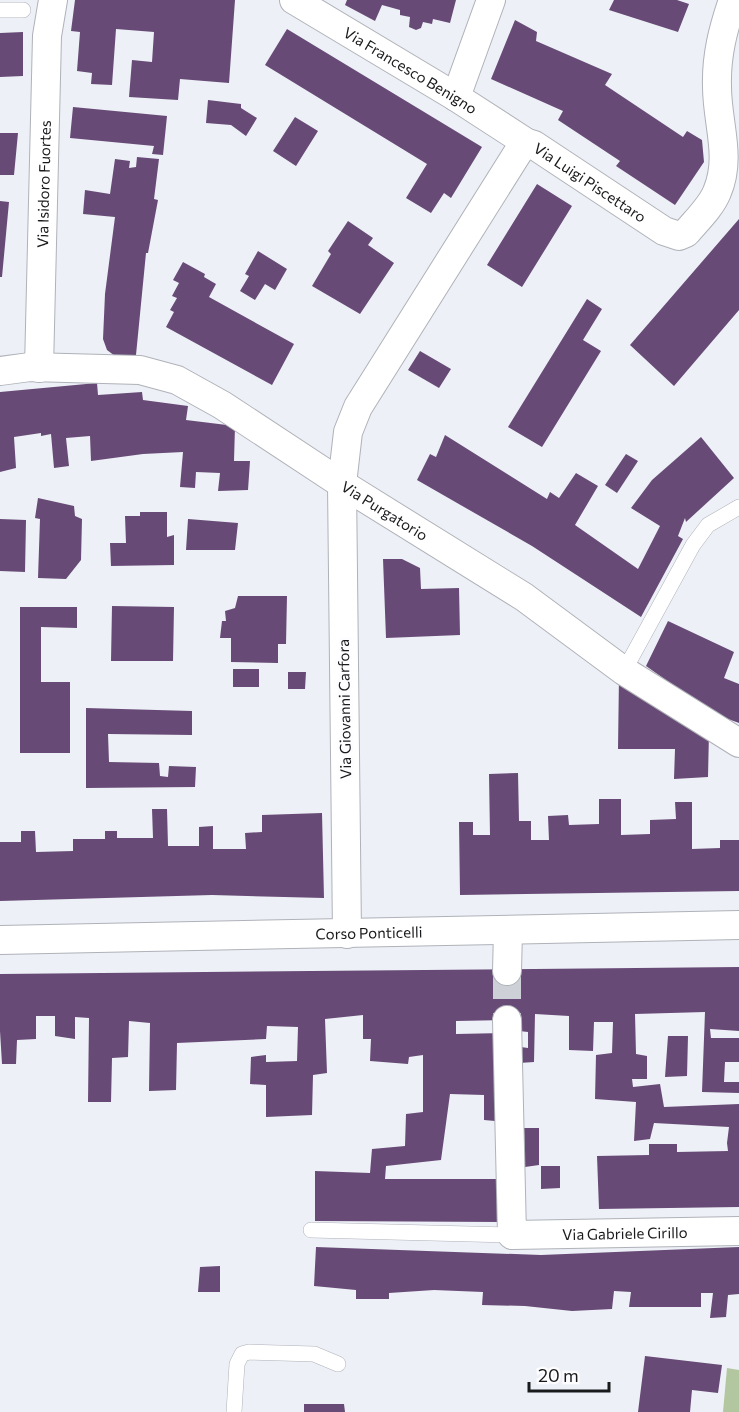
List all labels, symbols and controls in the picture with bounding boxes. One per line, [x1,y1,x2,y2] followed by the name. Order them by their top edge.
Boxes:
[340,23,481,117] street label: Via Francesco Benigno
[33,120,54,248] street label: Via Isidoro Fuortes
[531,139,650,226] street label: Via Luigi Piscettaro
[338,477,431,544] street label: Via Purgatorio
[334,639,354,779] street label: Via Giovanni Carfora
[315,922,423,943] street label: Corso Ponticelli
[562,1223,688,1243] street label: Via Gabriele Cirillo
[529,1355,608,1393] scale bar
[538,1364,579,1386] text: 20 m

